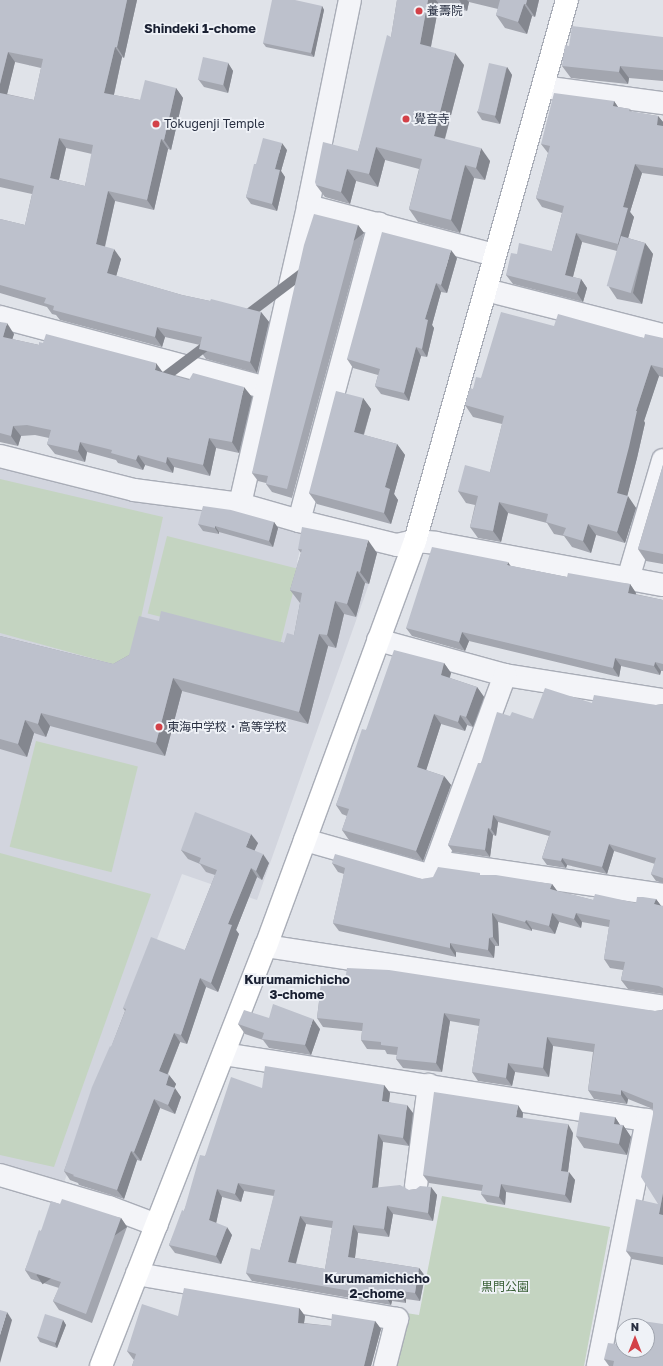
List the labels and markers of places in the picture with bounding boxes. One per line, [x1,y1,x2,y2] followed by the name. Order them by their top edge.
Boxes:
[427,4,463,18] place label: 養壽院
[414,6,424,16] marker: 養壽院
[414,112,450,126] place label: 覺音寺
[401,114,411,124] marker: 覺音寺
[164,117,265,131] place label: Tokugenji Temple
[151,119,161,129] marker: Tokugenji Temple
[167,720,287,734] place label: 東海中学校・高等学校
[154,722,164,732] marker: 東海中学校・高等学校

